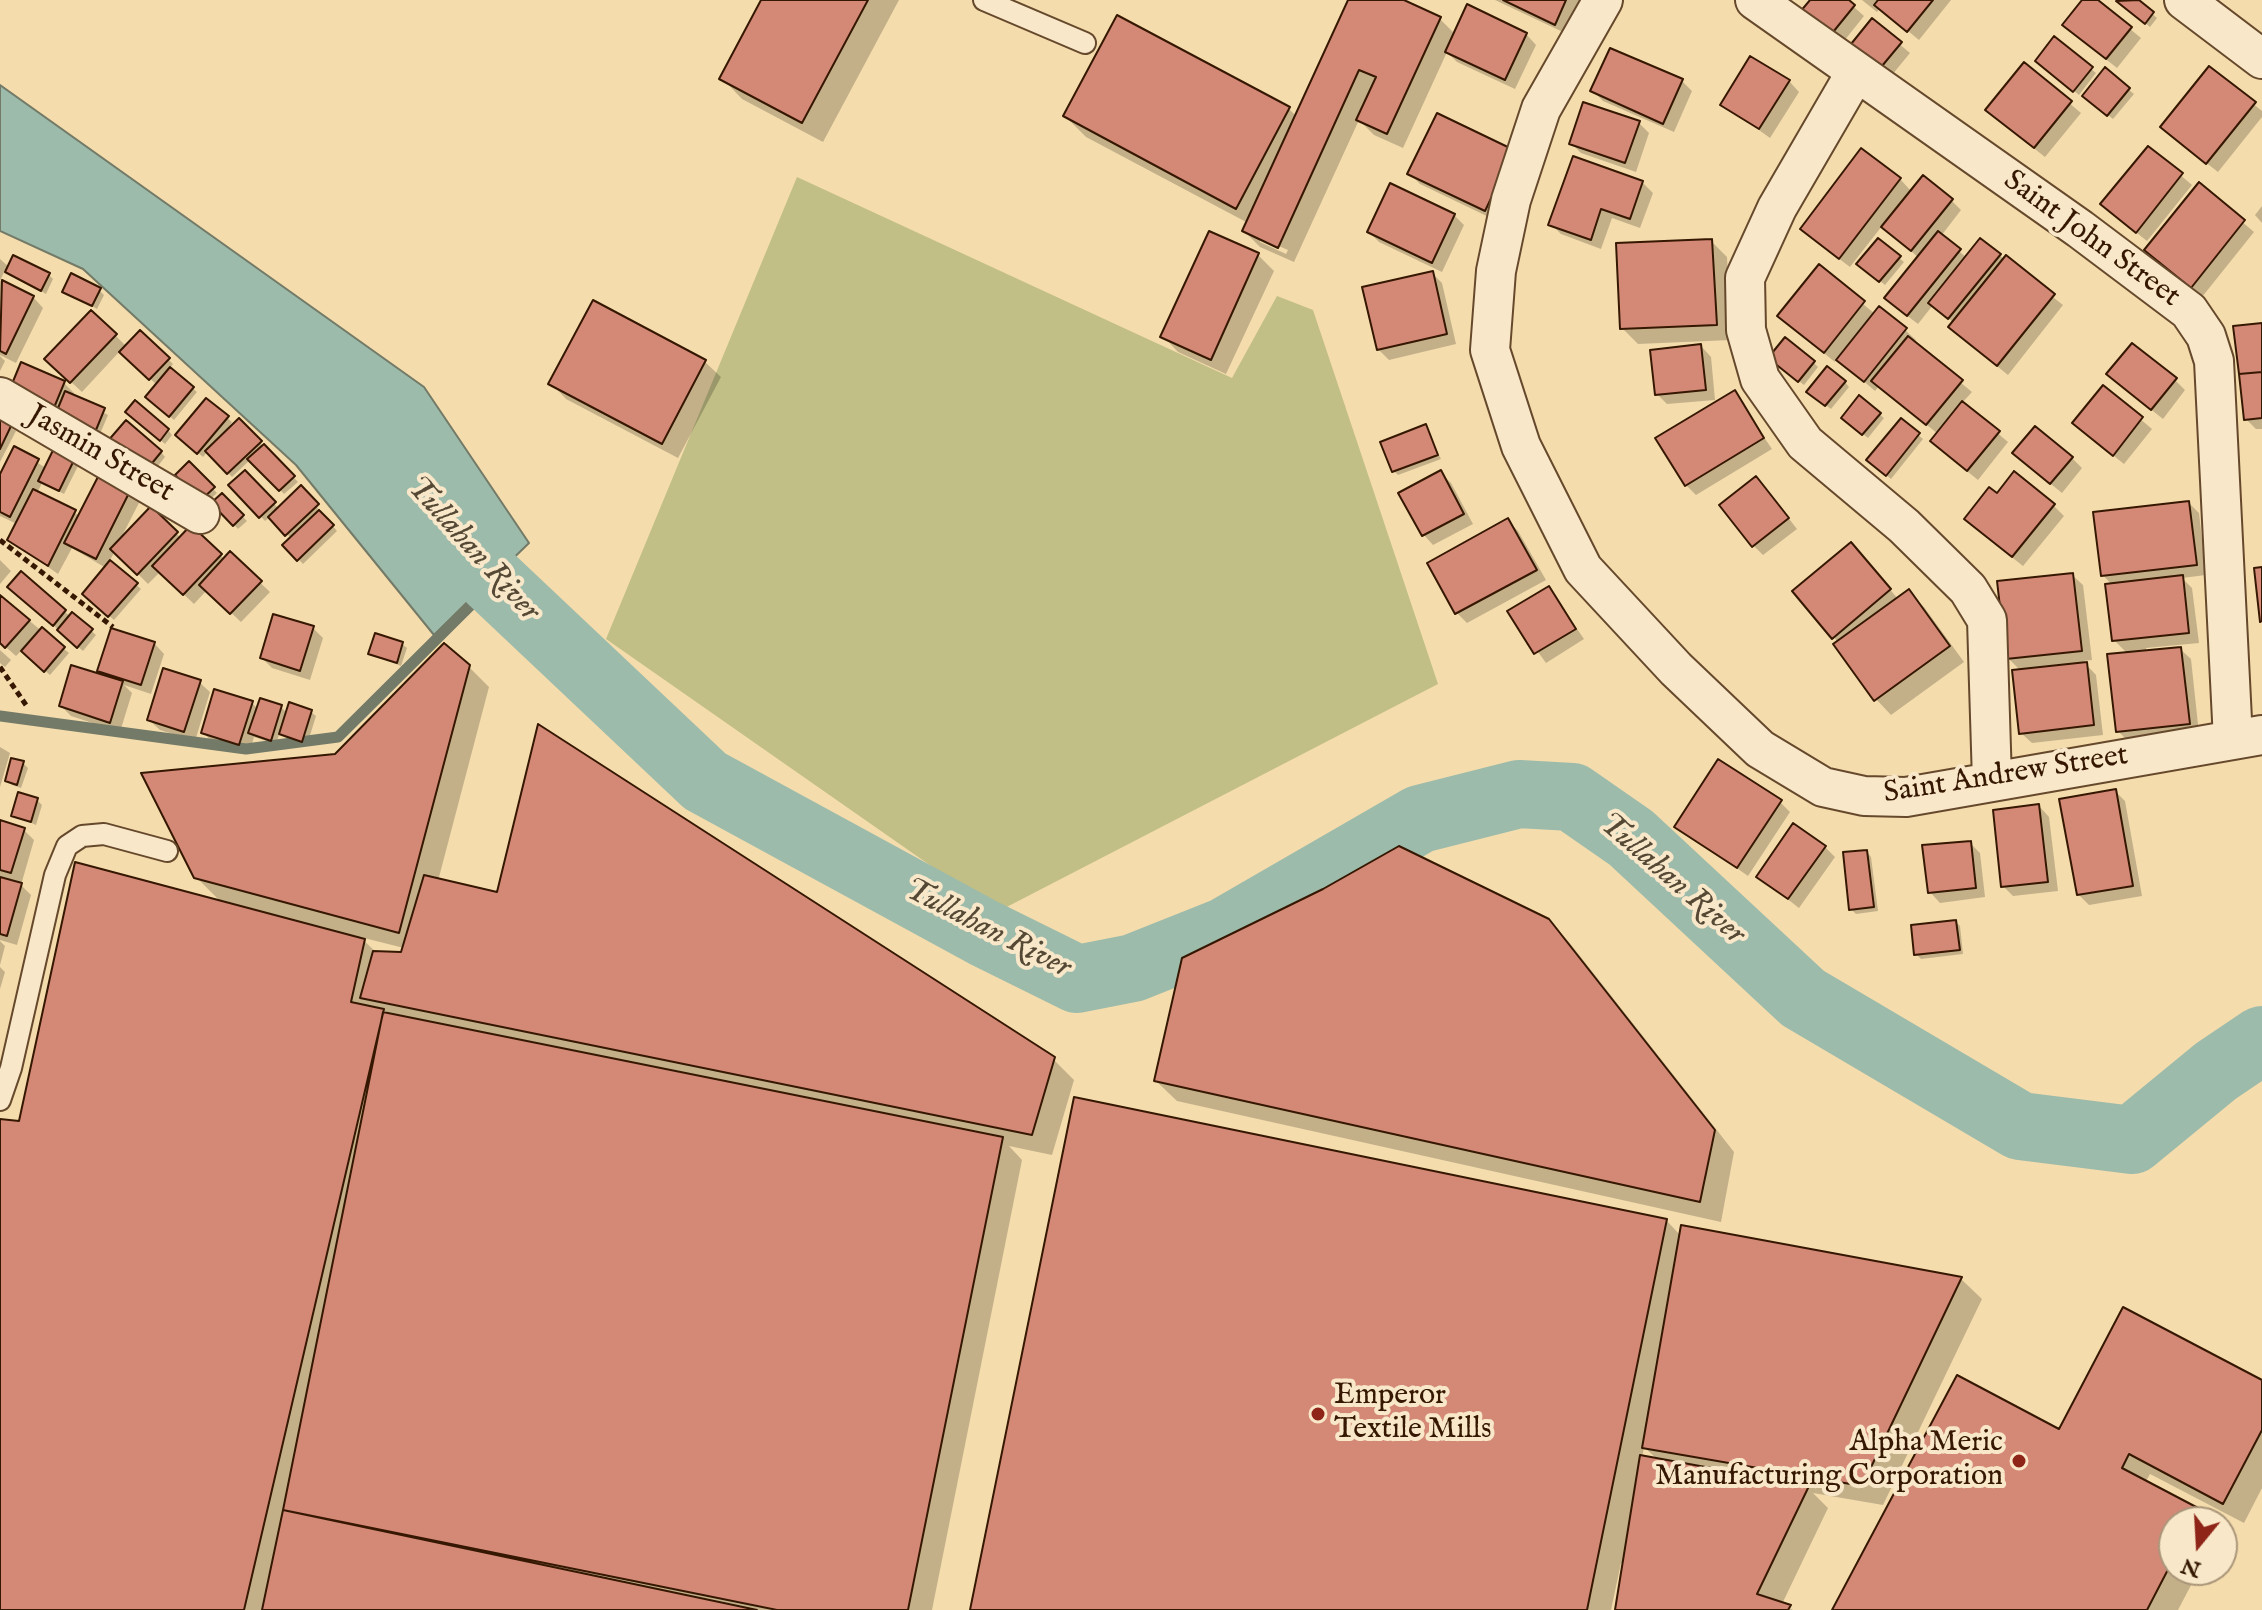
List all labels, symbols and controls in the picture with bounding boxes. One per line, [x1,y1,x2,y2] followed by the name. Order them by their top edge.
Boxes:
[1996,164,2186,316] street label: Saint John Street
[20,399,180,511] street label: Jasmin Street
[397,470,547,630] water label: Tullahan River
[1881,739,2131,813] street label: Saint Andrew Street
[1590,806,1752,954] water label: Tullahan River
[897,872,1077,988] water label: Tullahan River
[1334,1379,1492,1450] place label: Emperor Textile Mills
[1309,1405,1327,1423] marker: Emperor Textile Mills
[1655,1426,2003,1496] place label: Alpha Meric Manufacturing Corporation
[2010,1452,2028,1470] marker: Alpha Meric Manufacturing Corporation
[2158,1506,2238,1586] north arrow
[2178,1551,2205,1583] text: N

